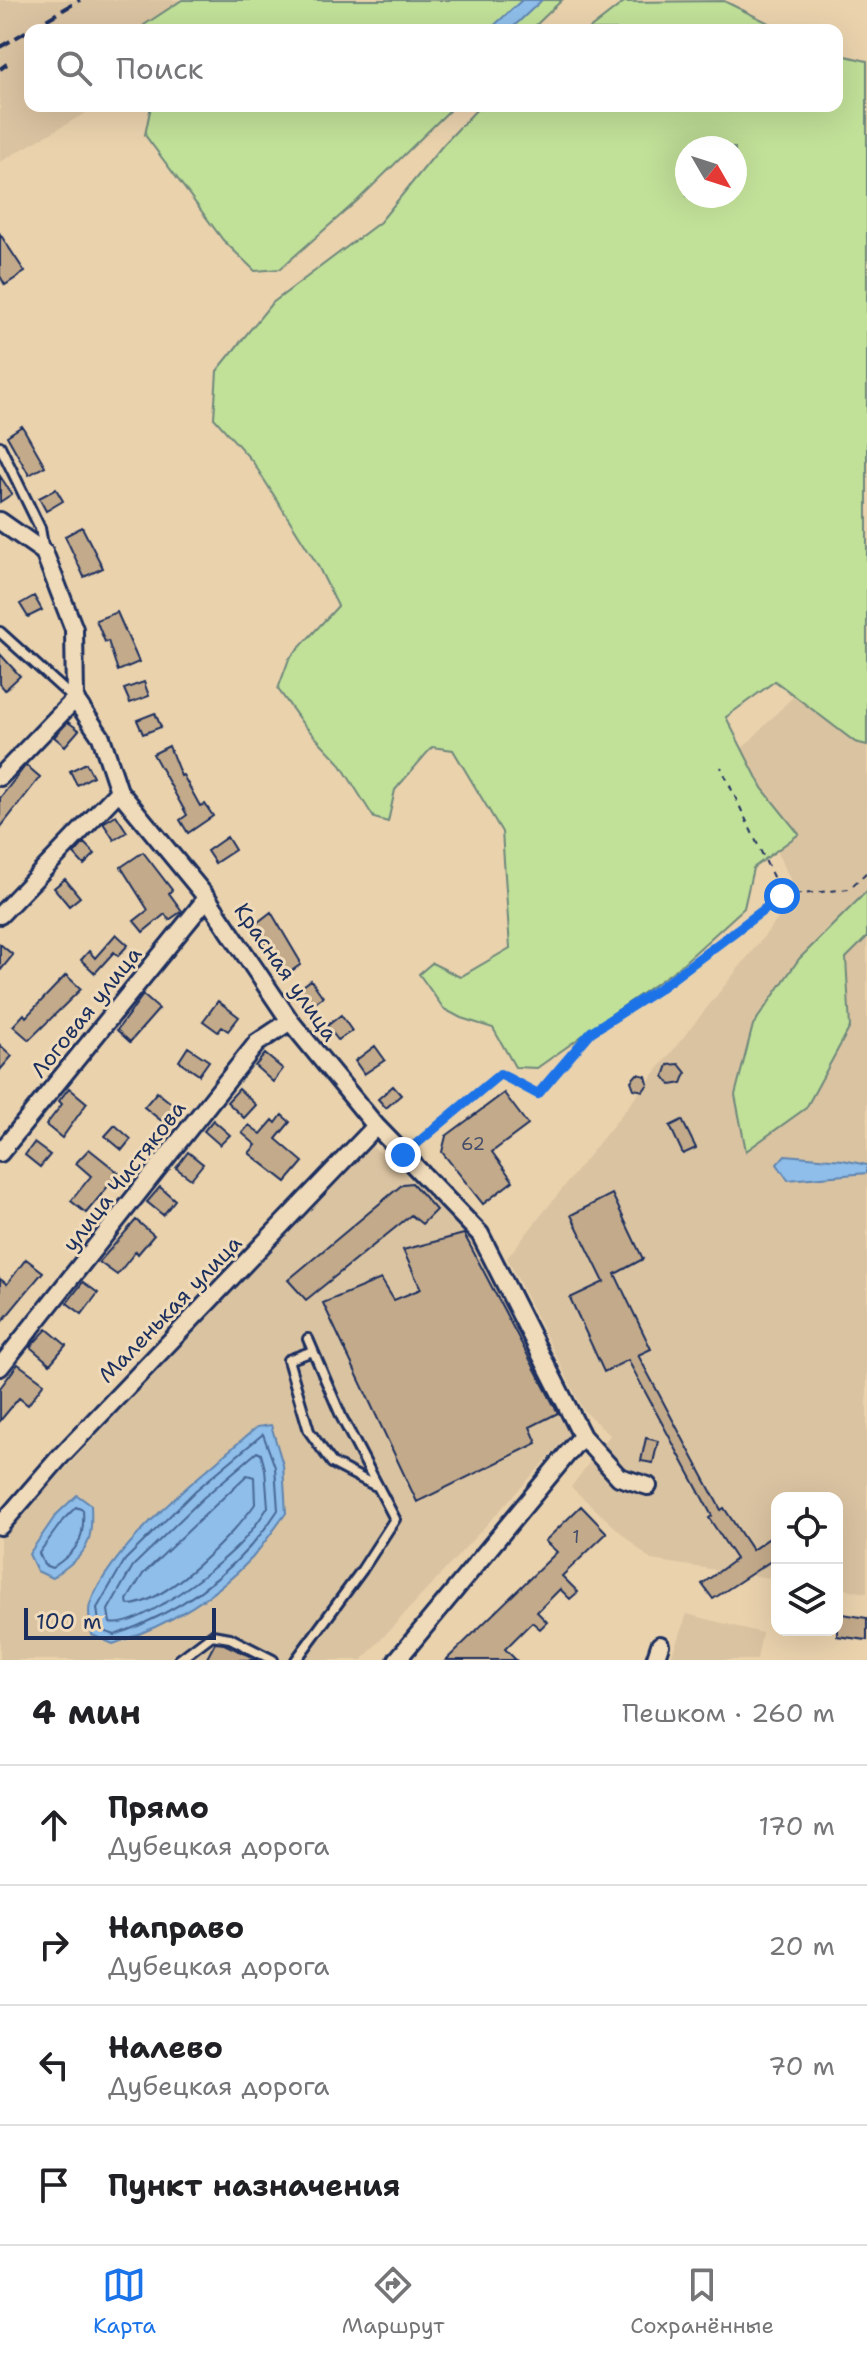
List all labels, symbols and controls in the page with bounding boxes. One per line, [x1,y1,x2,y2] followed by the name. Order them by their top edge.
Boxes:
[24,24,843,112] search box
[52,46,96,90] icon: search
[116,48,204,89] text: Поиск
[675,136,747,208] north arrow
[764,878,800,914] route start
[227,897,345,1047] street label: Красная улица
[24,940,148,1084] street label: Логовая улица
[56,1094,192,1258] street label: улица Чистякова
[461,1132,485,1156] house number: 62
[385,1137,421,1173] route end
[92,1229,248,1389] street label: Маленькая улица
[771,1492,843,1636] map controls
[771,1492,843,1564] button: locate
[572,1525,580,1549] house number: 1
[771,1564,843,1636] button: layers
[24,1604,216,1640] scale bar
[36,1607,102,1636] text: 100 m
[32,1689,141,1735] text: 4 мин
[622,1695,835,1730] text: Пешком · 260 m
[108,1787,209,1828] text: Прямо
[32,1803,76,1847] icon: ahead
[758,1808,835,1843] text: 170 m
[108,1828,329,1863] text: Дубецкая дорога
[108,1907,244,1948] text: Направо
[32,1923,76,1967] icon: right
[768,1928,835,1963] text: 20 m
[108,1948,329,1983] text: Дубецкая дорога
[108,2027,223,2068] text: Налево
[32,2043,76,2087] icon: left
[768,2048,835,2083] text: 70 m
[108,2068,329,2103] text: Дубецкая дорога
[32,2163,76,2207] icon: arrive
[108,2165,400,2206] text: Пункт назначения
[93,2263,156,2340] tab: Карта
[342,2263,444,2340] tab: Маршрут
[630,2263,774,2340] tab: Сохранённые

